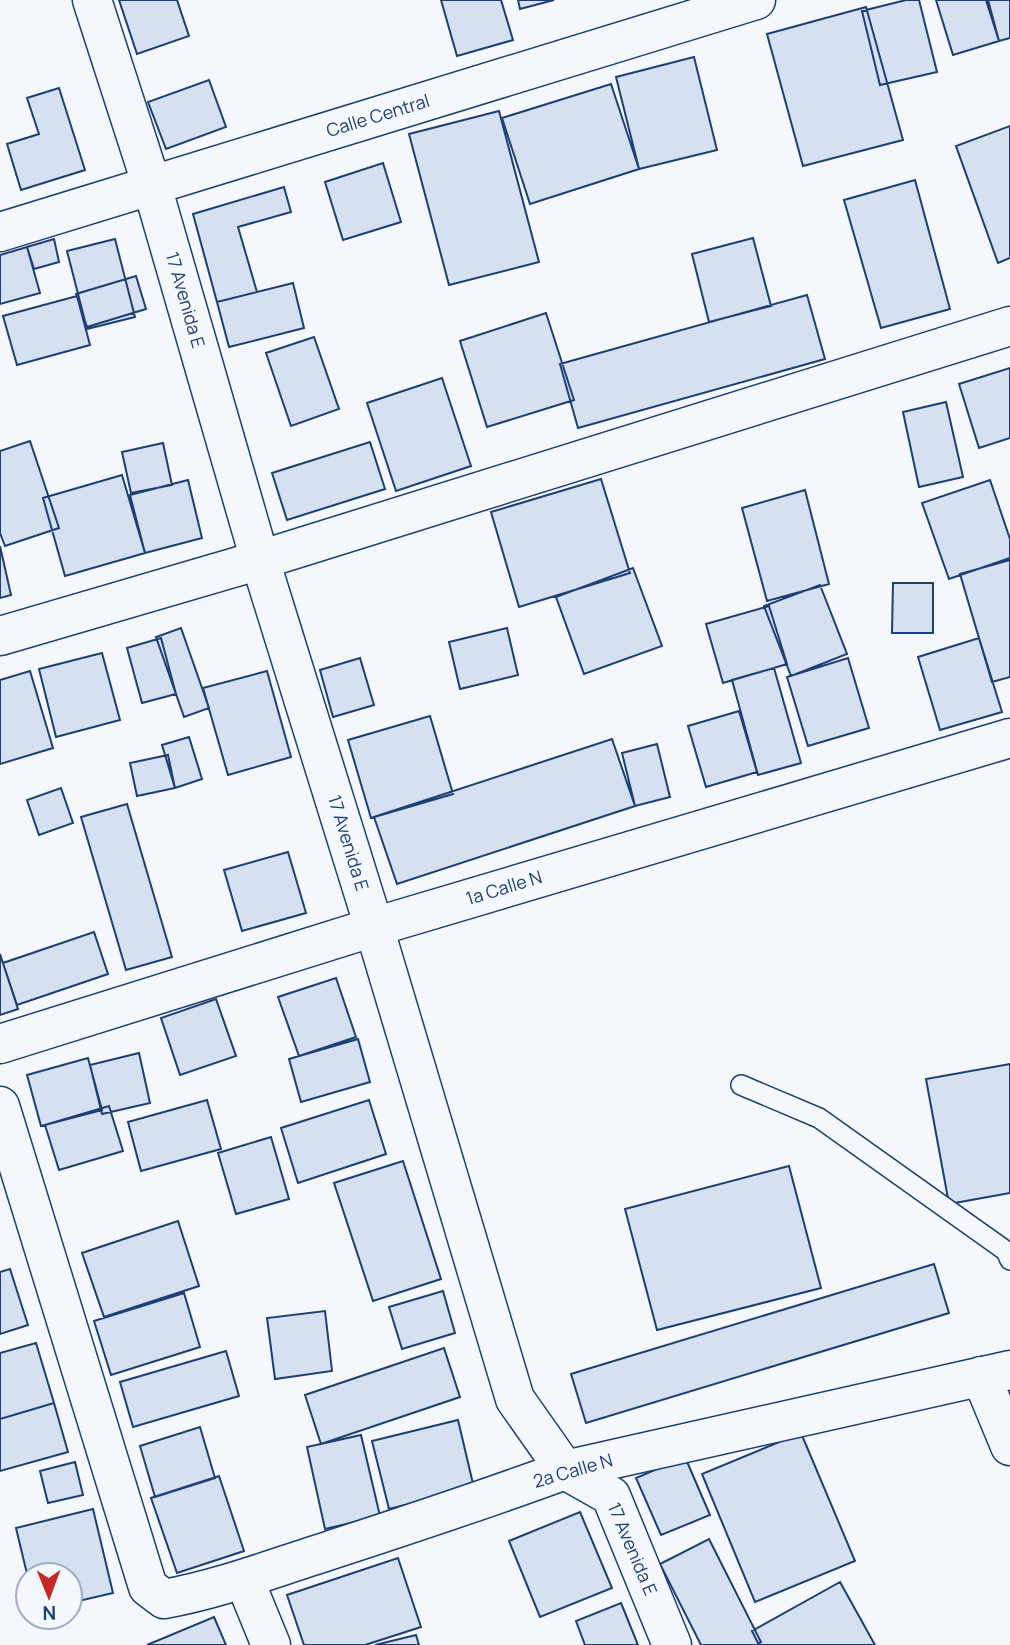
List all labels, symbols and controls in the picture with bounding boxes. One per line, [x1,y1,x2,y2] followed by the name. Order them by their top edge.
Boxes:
[323,88,432,142] street label: Calle Central
[161,249,211,351] street label: 17 Avenida E
[323,792,375,893] street label: 17 Avenida E
[463,864,545,910] street label: 1a Calle N
[530,1447,615,1493] street label: 2a Calle N
[603,1498,663,1599] street label: 17 Avenida E
[14,1561,84,1631] north arrow
[42,1600,56,1626] text: N

